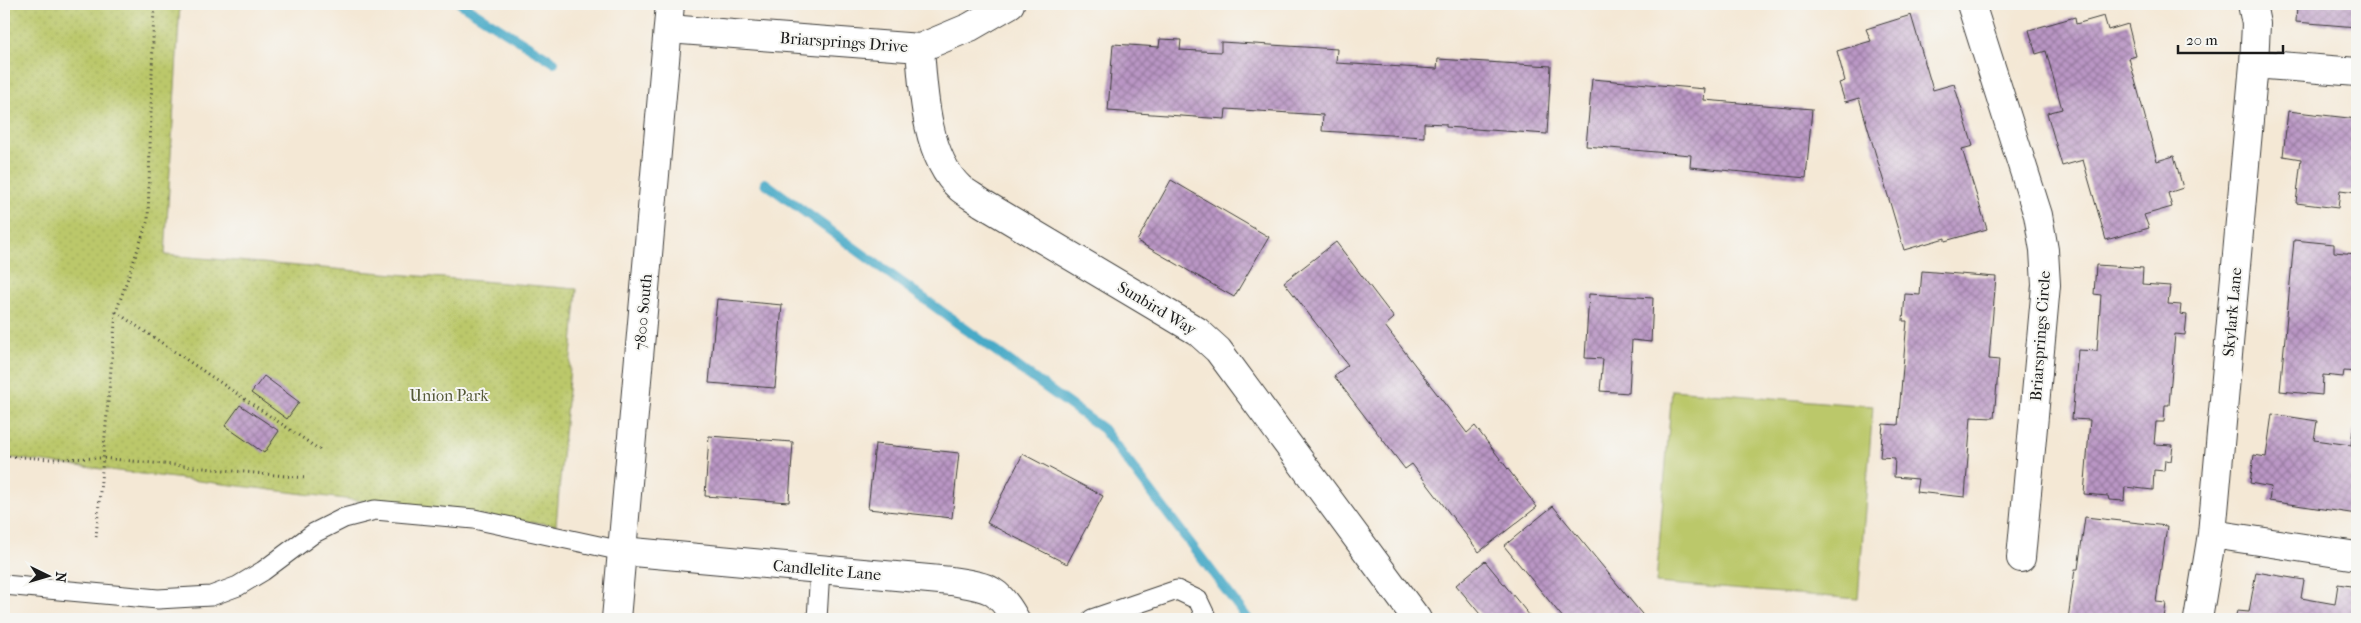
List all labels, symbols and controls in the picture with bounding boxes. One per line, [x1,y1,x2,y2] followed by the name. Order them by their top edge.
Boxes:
[2178,22,2284,54] scale bar
[779,28,909,56] street label: Briarsprings Drive
[2186,31,2218,49] text: 20 m
[2219,267,2245,357] street label: Skylark Lane
[2026,270,2054,402] street label: Briarsprings Circle
[630,273,656,351] street label: 7800 South
[1114,277,1200,339] street label: Sunbird Way
[410,386,489,405] park label: Union Park
[22,550,72,600] north arrow
[772,556,882,584] street label: Candlelite Lane
[51,571,69,583] text: N

